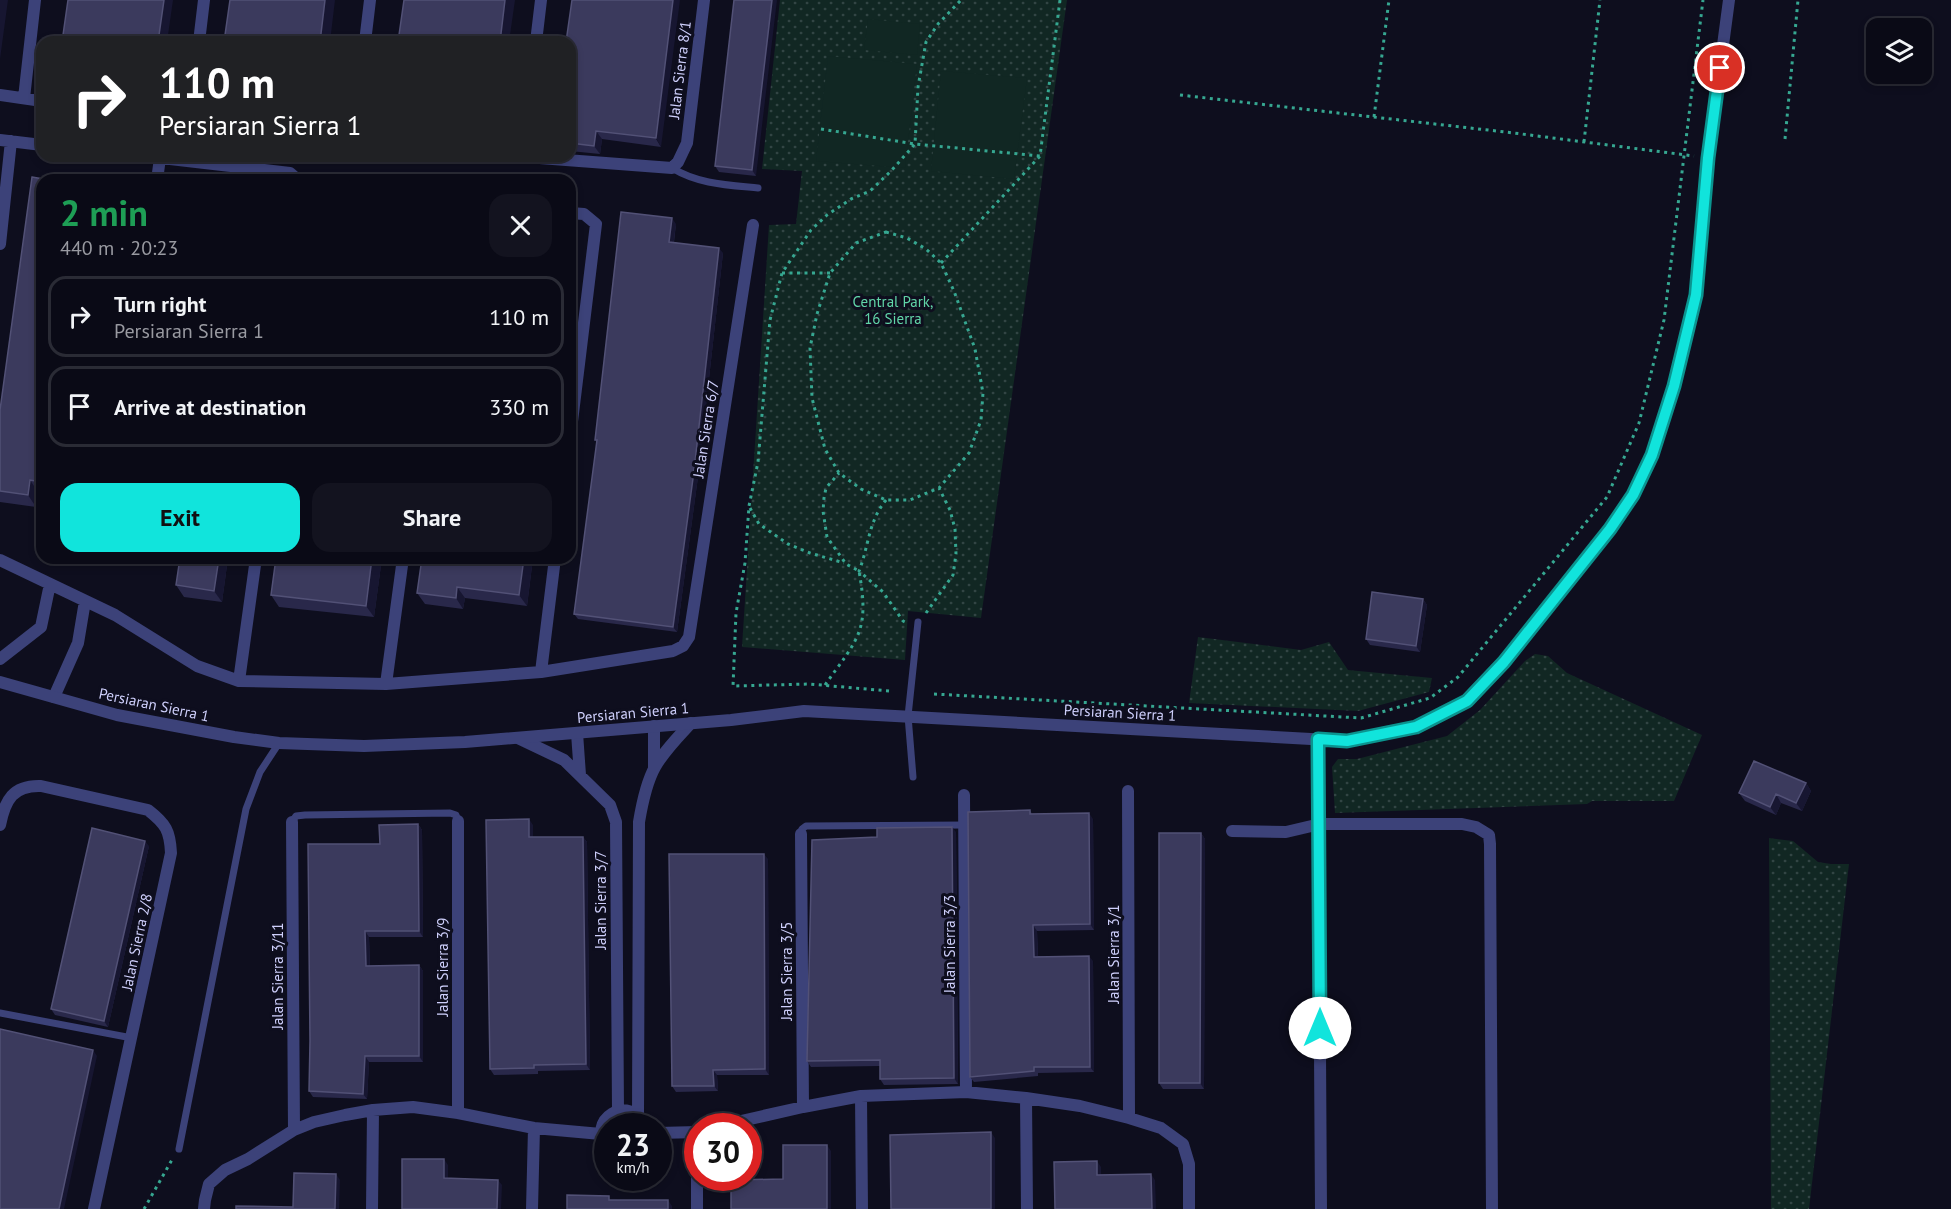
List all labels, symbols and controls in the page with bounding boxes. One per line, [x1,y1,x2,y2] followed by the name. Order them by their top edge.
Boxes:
[1866,18,1932,84] map controls
[1866,18,1932,84] button: layers
[664,20,695,121] street label: Jalan Sierra 8/1
[1694,42,1745,93] pin
[1703,51,1736,84] icon: arrive
[159,55,275,110] text: 110 m
[60,60,138,138] icon: right
[159,108,362,142] text: Persiaran Sierra 1
[60,189,148,236] text: 2 min
[489,194,552,257] button: close
[60,235,178,261] text: 440 m · 20:23
[114,290,206,318] text: Turn right
[853,292,933,328] park label: Central Park, 16 Sierra
[63,300,96,333] icon: right
[489,303,549,331] text: 110 m
[114,318,264,344] text: Persiaran Sierra 1
[688,379,723,480] street label: Jalan Sierra 6/7
[63,390,96,423] icon: arrive
[114,393,306,421] text: Arrive at destination
[489,393,549,421] text: 330 m
[60,483,300,552] button: Exit
[312,483,552,552] button: Share
[97,684,211,726] street label: Persiaran Sierra 1
[576,698,690,727] street label: Persiaran Sierra 1
[1063,700,1177,725] street label: Persiaran Sierra 1
[591,851,610,950] street label: Jalan Sierra 3/7
[117,892,156,993] street label: Jalan Sierra 2/8
[940,895,959,994] street label: Jalan Sierra 3/3
[1104,905,1123,1004] street label: Jalan Sierra 3/1
[433,918,452,1017] street label: Jalan Sierra 3/9
[777,922,796,1021] street label: Jalan Sierra 3/5
[268,923,287,1030] street label: Jalan Sierra 3/11
[1288,996,1352,1060] position arrow
[684,1113,762,1191] speed limit sign: 30
[616,1125,650,1164] text: 23
[617,1158,649,1177] text: km/h

